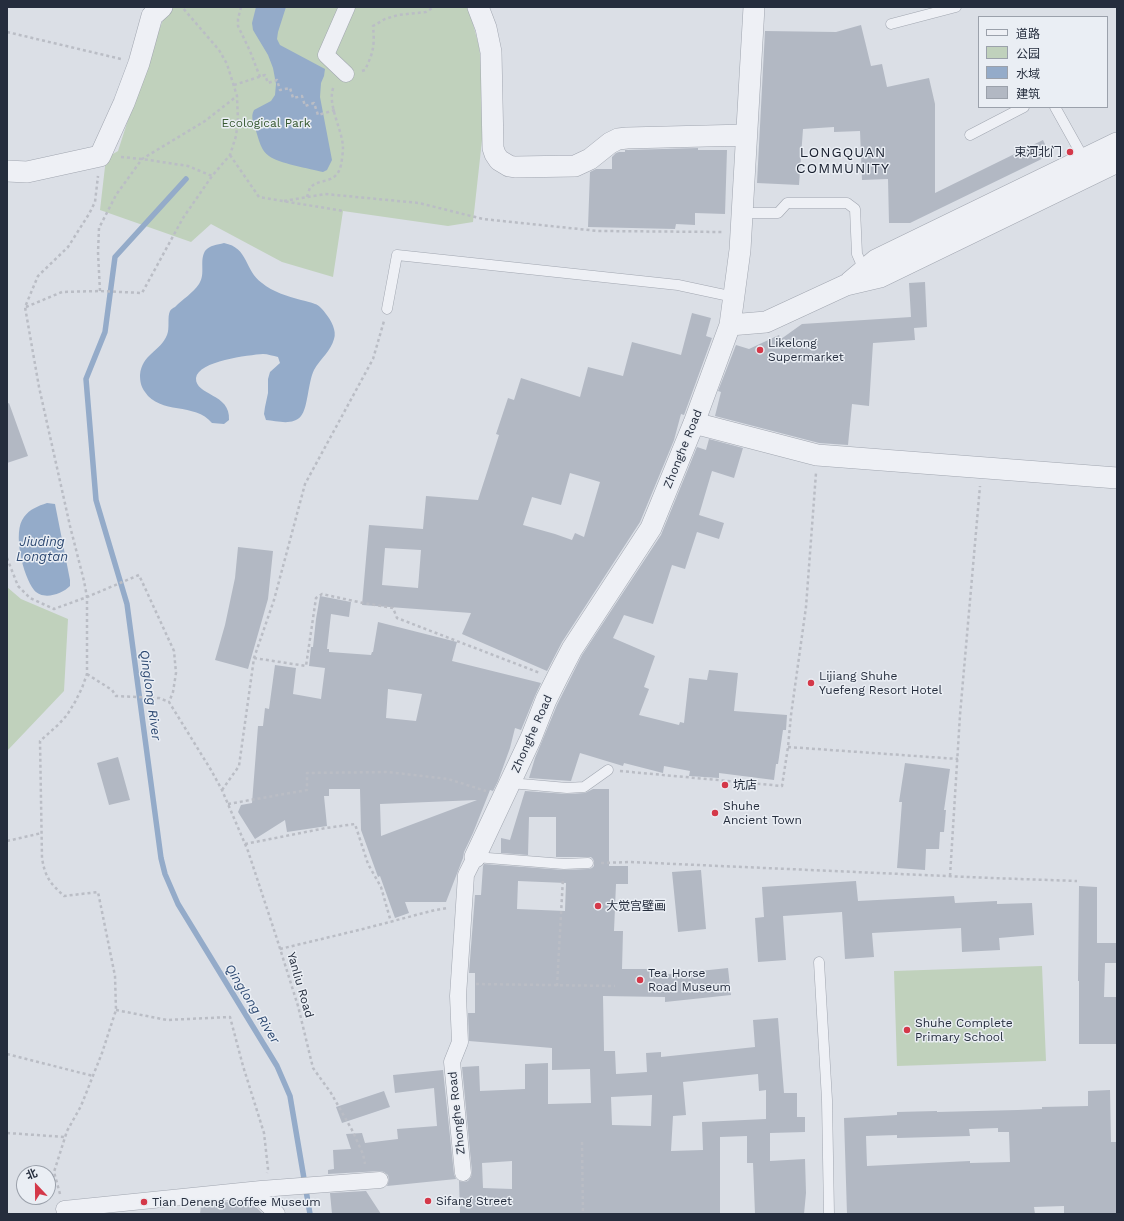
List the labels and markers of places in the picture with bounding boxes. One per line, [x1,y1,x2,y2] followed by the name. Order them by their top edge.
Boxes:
[1014,145,1062,159] place label: 束河北门
[1065,147,1075,157] marker: 束河北门
[768,336,844,364] place label: Likelong Supermarket
[755,345,765,355] marker: Likelong Supermarket
[819,669,942,697] place label: Lijiang Shuhe Yuefeng Resort Hotel
[806,678,816,688] marker: Lijiang Shuhe Yuefeng Resort Hotel
[733,778,757,792] place label: 坑店
[720,780,730,790] marker: 坑店
[723,799,802,827] place label: Shuhe Ancient Town
[710,808,720,818] marker: Shuhe Ancient Town
[606,899,666,913] place label: 大觉宫壁画
[593,901,603,911] marker: 大觉宫壁画
[648,966,731,994] place label: Tea Horse Road Museum
[635,975,645,985] marker: Tea Horse Road Museum
[915,1016,1013,1044] place label: Shuhe Complete Primary School
[902,1025,912,1035] marker: Shuhe Complete Primary School
[436,1194,512,1208] place label: Sifang Street
[152,1195,321,1209] place label: Tian Deneng Coffee Museum
[423,1196,433,1206] marker: Sifang Street
[139,1197,149,1207] marker: Tian Deneng Coffee Museum

